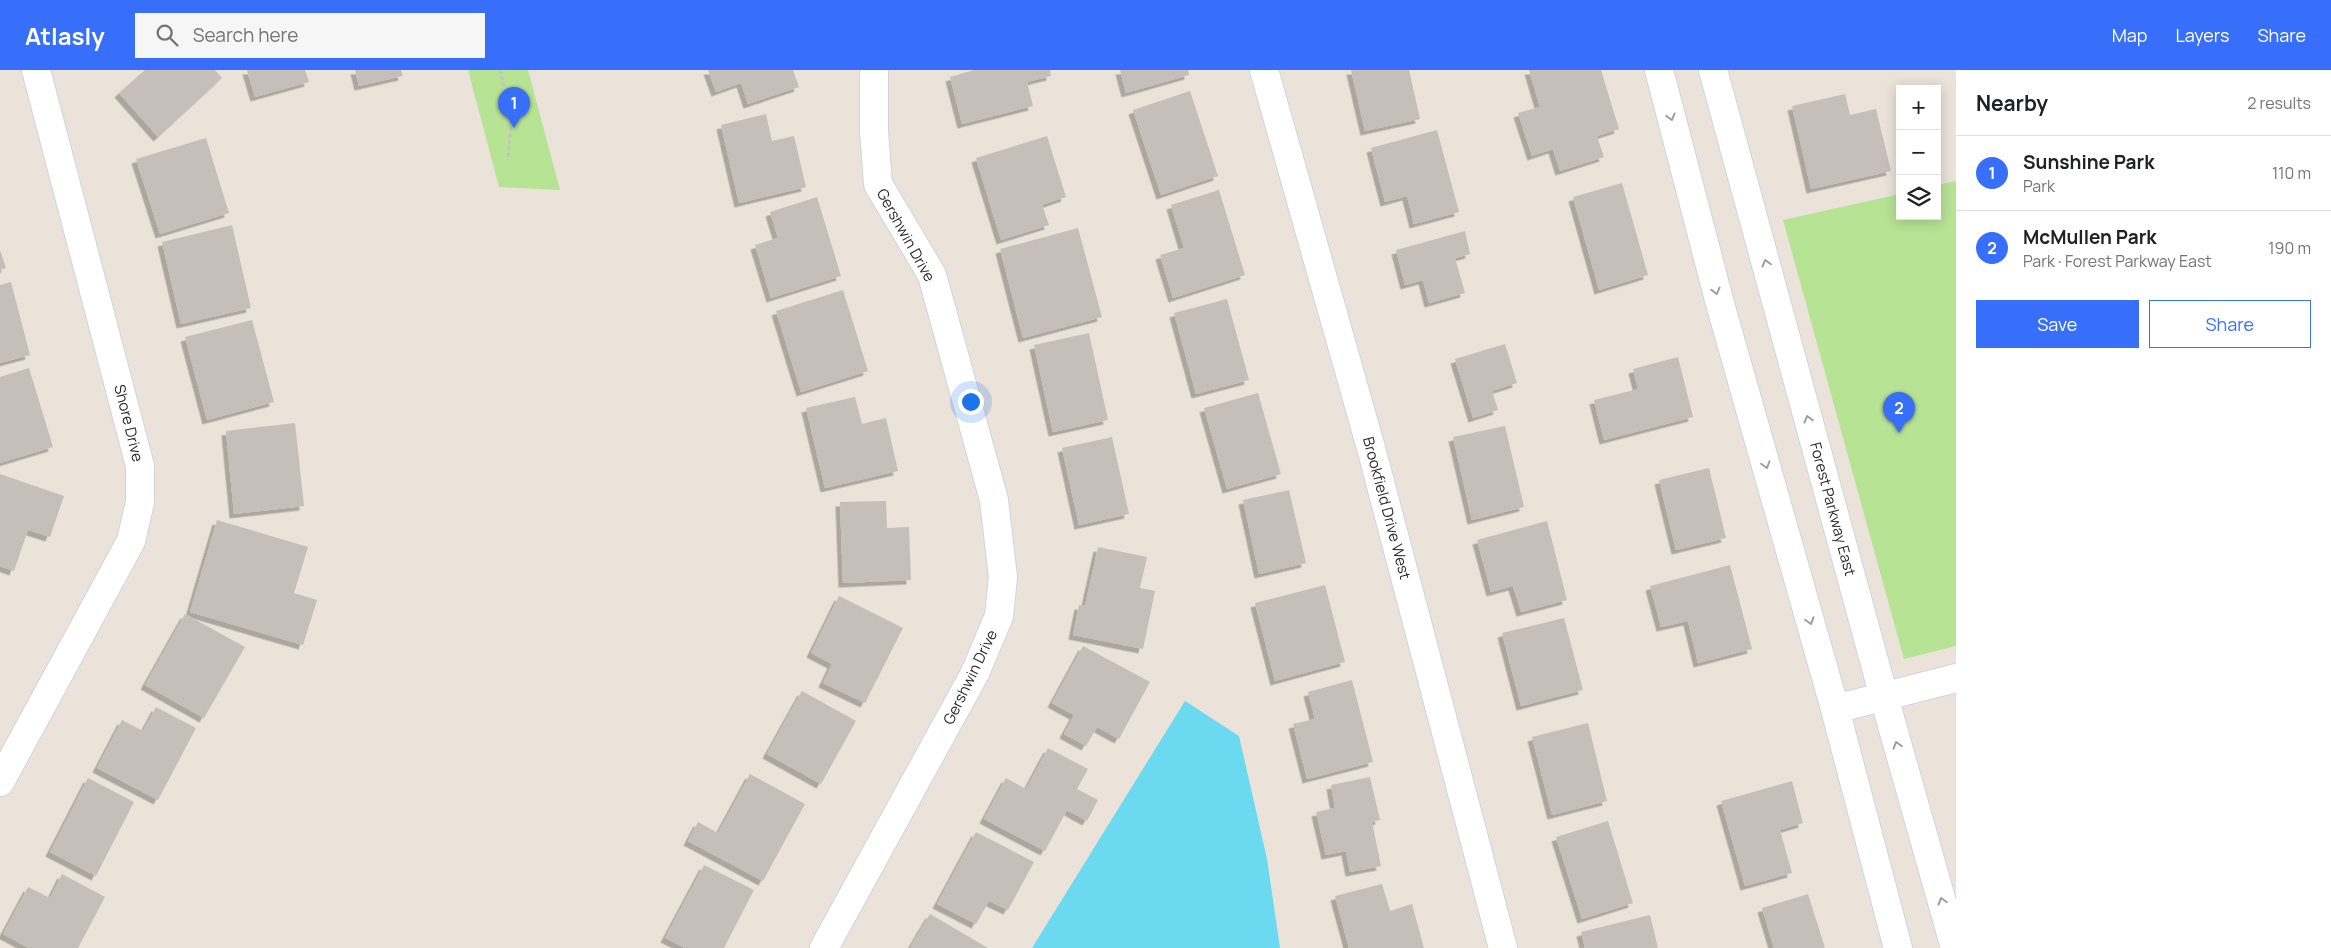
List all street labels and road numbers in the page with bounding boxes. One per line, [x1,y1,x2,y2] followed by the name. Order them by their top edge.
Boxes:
[872,185,940,285] street label: Gershwin Drive
[109,382,149,464] street label: Shore Drive
[1358,434,1416,582] street label: Brookfield Drive West
[1805,440,1861,578] street label: Forest Parkway East
[938,626,1002,728] street label: Gershwin Drive

